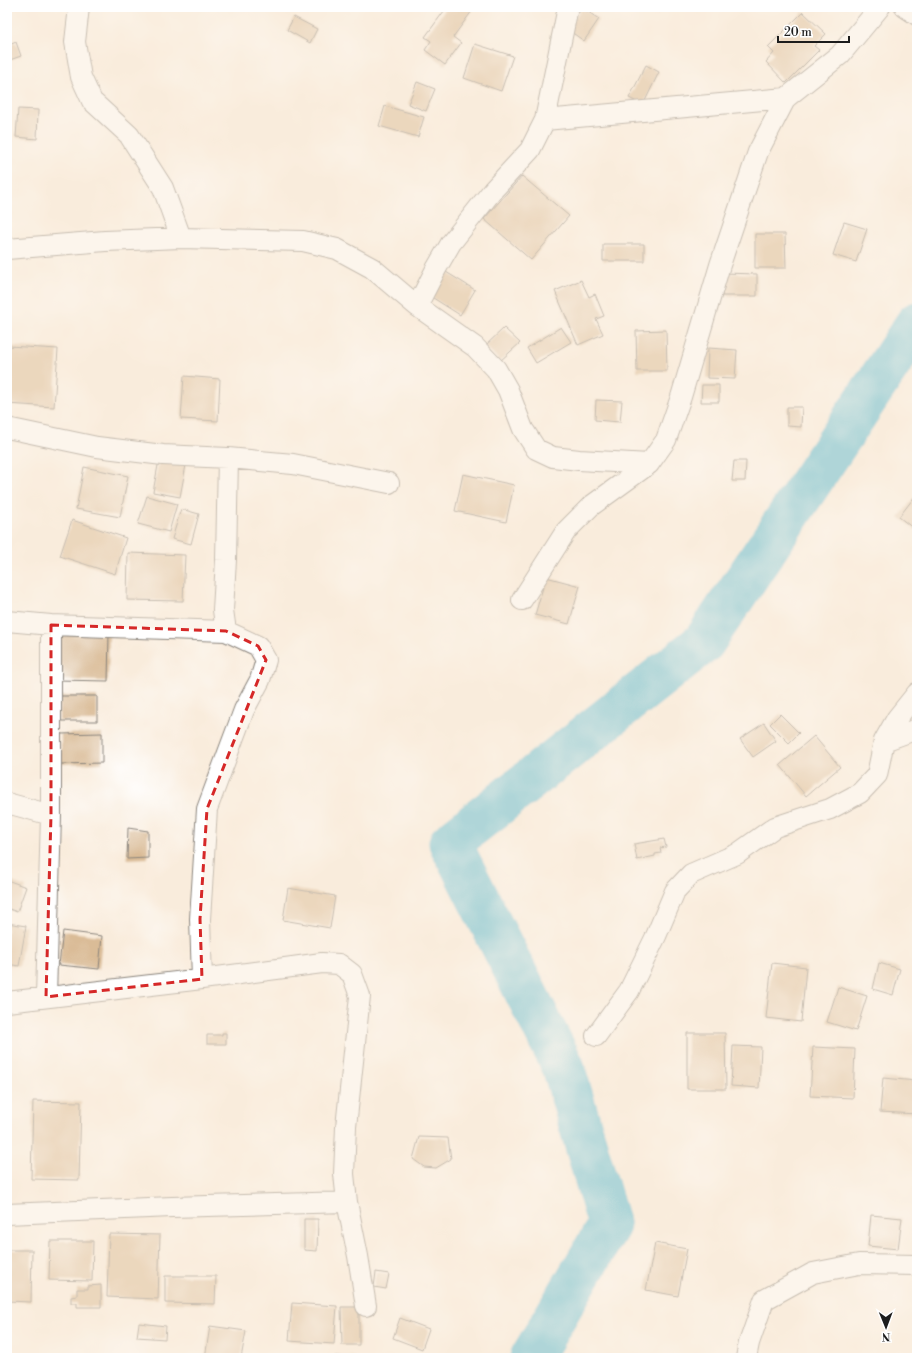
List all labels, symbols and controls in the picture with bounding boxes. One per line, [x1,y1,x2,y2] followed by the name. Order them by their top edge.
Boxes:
[778,18,849,44] scale bar
[784,25,812,40] text: 20 m
[866,1307,906,1347] north arrow
[881,1329,891,1343] text: N

